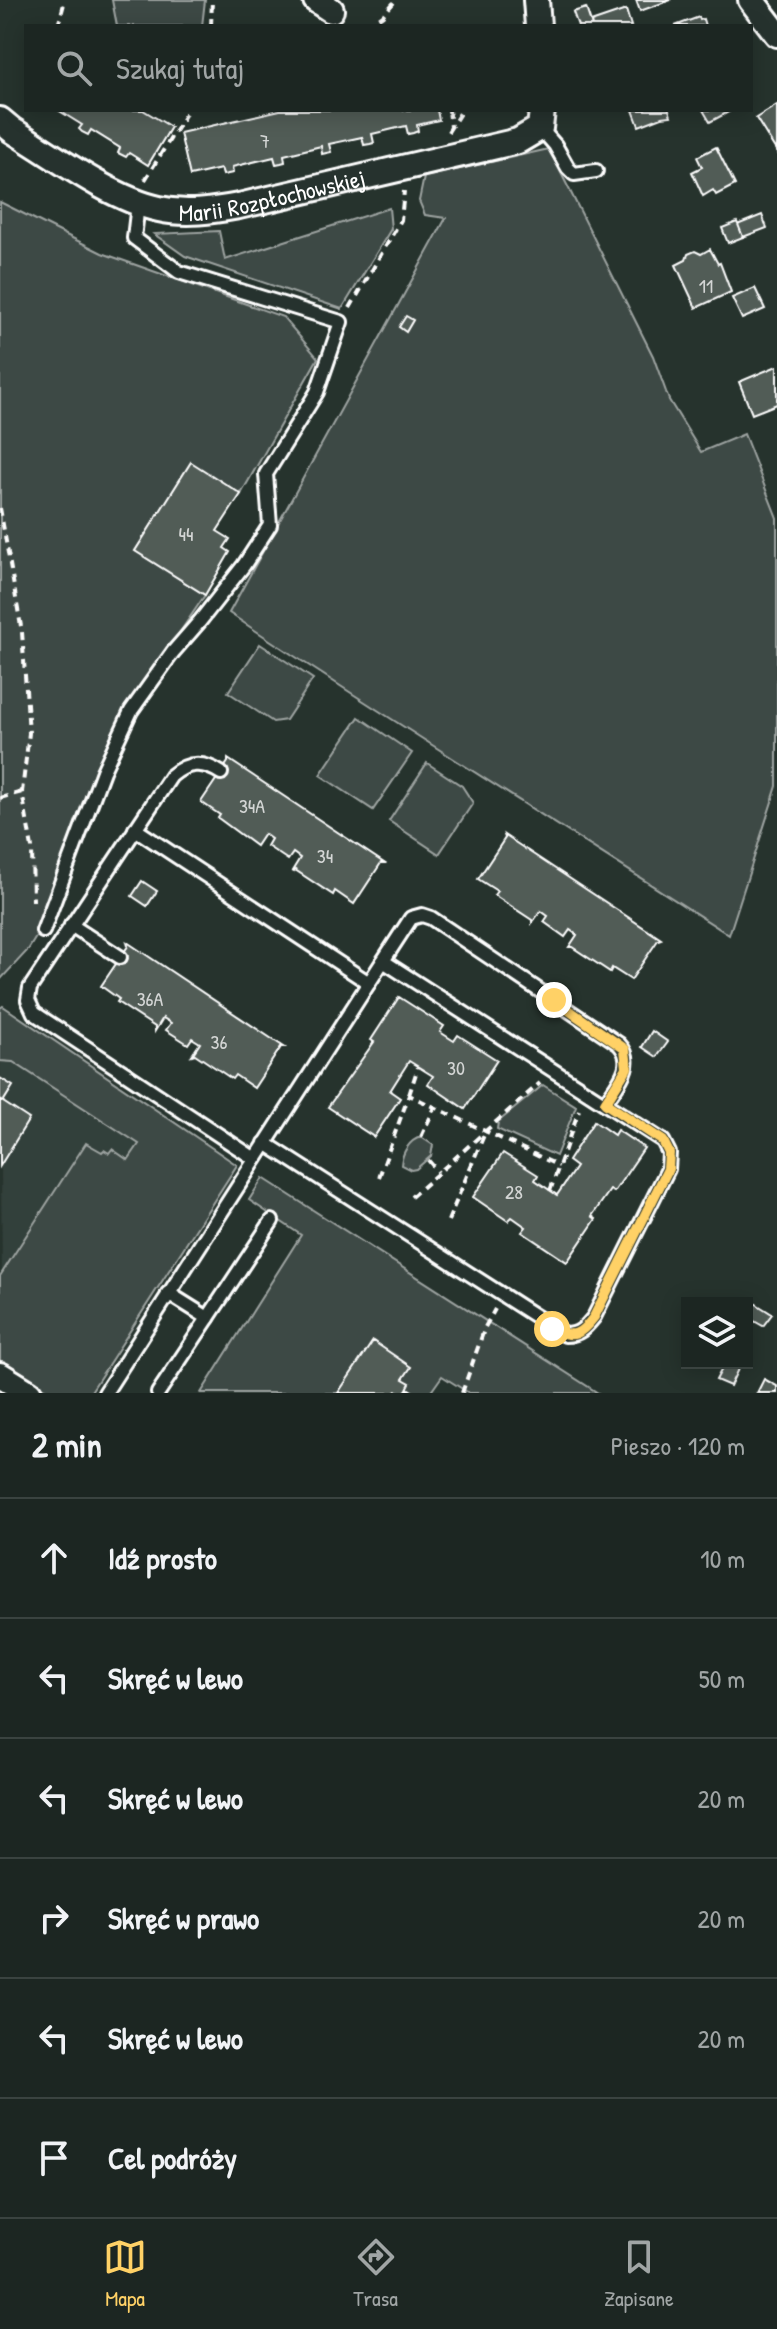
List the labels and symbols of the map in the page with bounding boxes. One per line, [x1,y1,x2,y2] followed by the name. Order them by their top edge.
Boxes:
[260,127,270,154] house number: 7
[179,161,368,228] street label: Marii Rozpłochowskiej
[699,272,713,299] house number: 11
[179,520,194,547] house number: 44
[239,792,265,819] house number: 34A
[317,842,333,869] house number: 34
[536,982,572,1018] route end
[137,985,164,1012] house number: 36A
[211,1028,227,1055] house number: 36
[447,1054,465,1081] house number: 30
[505,1178,523,1205] house number: 28
[534,1311,570,1347] route start

